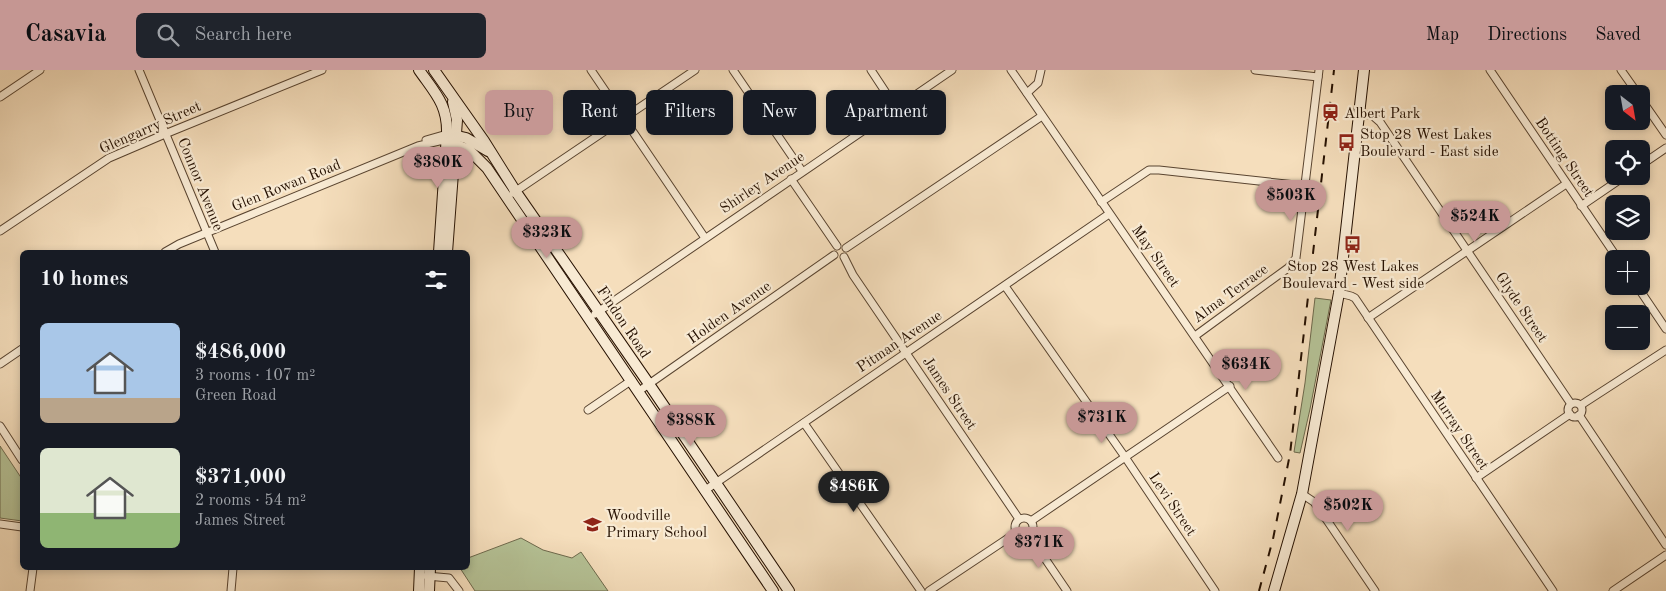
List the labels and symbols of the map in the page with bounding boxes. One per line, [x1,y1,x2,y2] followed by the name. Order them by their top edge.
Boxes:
[1605,85,1650,130] north arrow
[98,99,204,158] street label: Glengarry Street
[1320,103,1340,123] station icon: Albert Park
[1344,107,1421,122] place label: Albert Park
[1532,115,1596,200] street label: Botting Street
[1360,128,1499,160] place label: Stop 28 West Lakes Boulevard - East side
[1336,133,1356,153] bus stop icon: Stop 28 West Lakes Boulevard - East side
[174,136,225,233] street label: Connor Avenue
[403,146,473,189] pin: $380K
[718,149,808,217] street label: Shirley Avenue
[230,158,343,215] street label: Glen Rowan Road
[1256,180,1326,222] pin: $503K
[1440,200,1510,243] pin: $524K
[512,216,582,259] pin: $323K
[1128,223,1181,291] street label: May Street
[1343,235,1363,255] bus stop icon: Stop 28 West Lakes Boulevard - West side
[1282,260,1424,292] place label: Stop 28 West Lakes Boulevard - West side
[1191,262,1271,326] street label: Alma Terrace
[1492,270,1550,346] street label: Glyde Street
[685,279,774,347] street label: Holden Avenue
[593,284,652,362] street label: Findon Road
[855,308,945,376] street label: Pitman Avenue
[1211,348,1281,391] pin: $634K
[919,355,979,433] street label: James Street
[1427,389,1491,473] street label: Murray Street
[1067,402,1137,444] pin: $731K
[656,404,726,447] pin: $388K
[819,470,889,513] pin: $486K
[1145,470,1198,539] street label: Levi Street
[1313,490,1383,532] pin: $502K
[606,509,707,541] place label: Woodville Primary School
[582,514,602,534] school or university icon: Woodville Primary School
[1004,526,1074,569] pin: $371K

